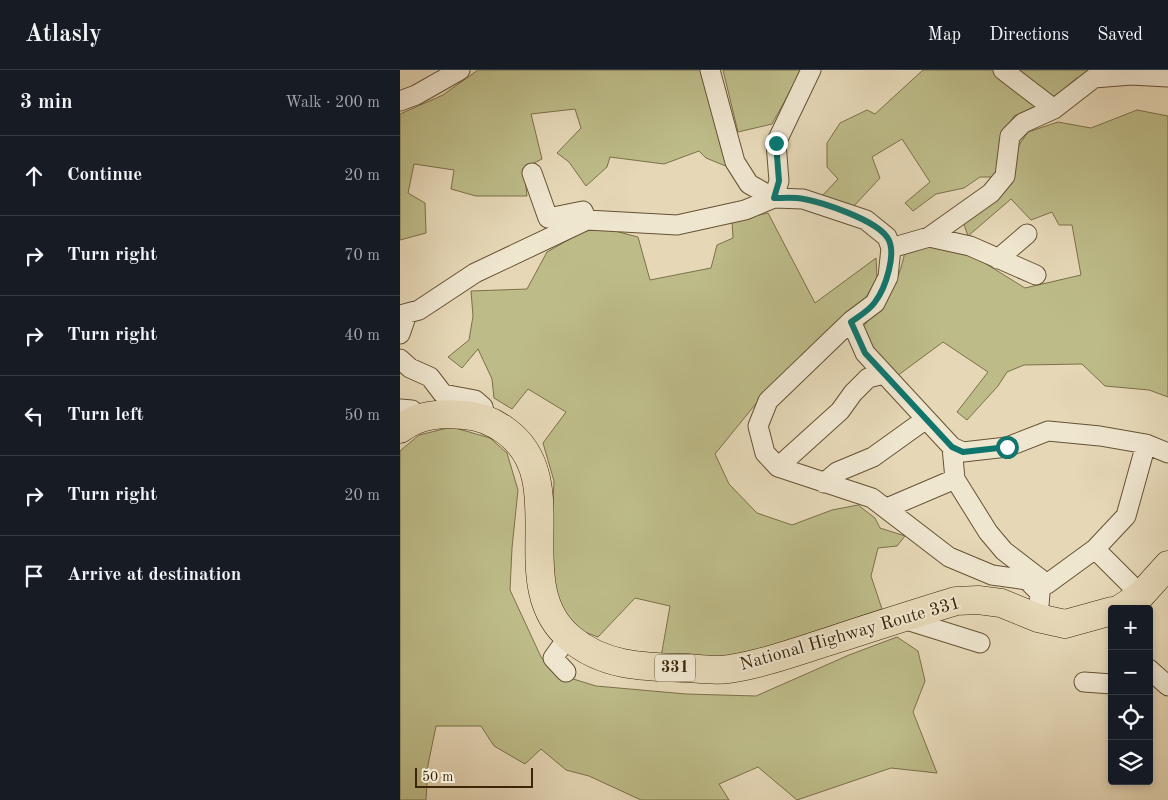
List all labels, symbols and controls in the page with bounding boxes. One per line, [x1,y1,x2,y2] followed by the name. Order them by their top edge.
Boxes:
[25,23,102,47] text: Atlasly
[928,26,961,44] text: Map
[989,26,1069,44] text: Directions
[1097,26,1143,44] text: Saved
[20,92,73,113] text: 3 min
[285,95,380,111] text: Walk · 200 m
[765,132,788,155] route end
[20,162,48,190] icon: ahead
[67,166,142,185] text: Continue
[344,168,380,184] text: 20 m
[20,242,48,270] icon: right
[67,246,157,265] text: Turn right
[344,248,380,264] text: 70 m
[20,322,48,350] icon: right
[67,326,157,345] text: Turn right
[344,328,380,344] text: 40 m
[20,402,48,430] icon: left
[67,406,144,425] text: Turn left
[344,408,380,424] text: 50 m
[996,436,1019,459] route start
[20,482,48,510] icon: right
[67,486,157,505] text: Turn right
[344,488,380,504] text: 20 m
[20,562,48,590] icon: arrive
[67,566,241,585] text: Arrive at destination
[738,594,962,674] street label: National Highway Route 331
[1108,605,1153,785] map controls
[1108,605,1153,650] button: +
[1108,650,1153,695] button: −
[655,654,695,682] road number: 331
[1108,695,1153,740] button: locate
[1108,740,1153,785] button: layers
[415,765,532,788] scale bar
[422,770,453,784] text: 50 m

